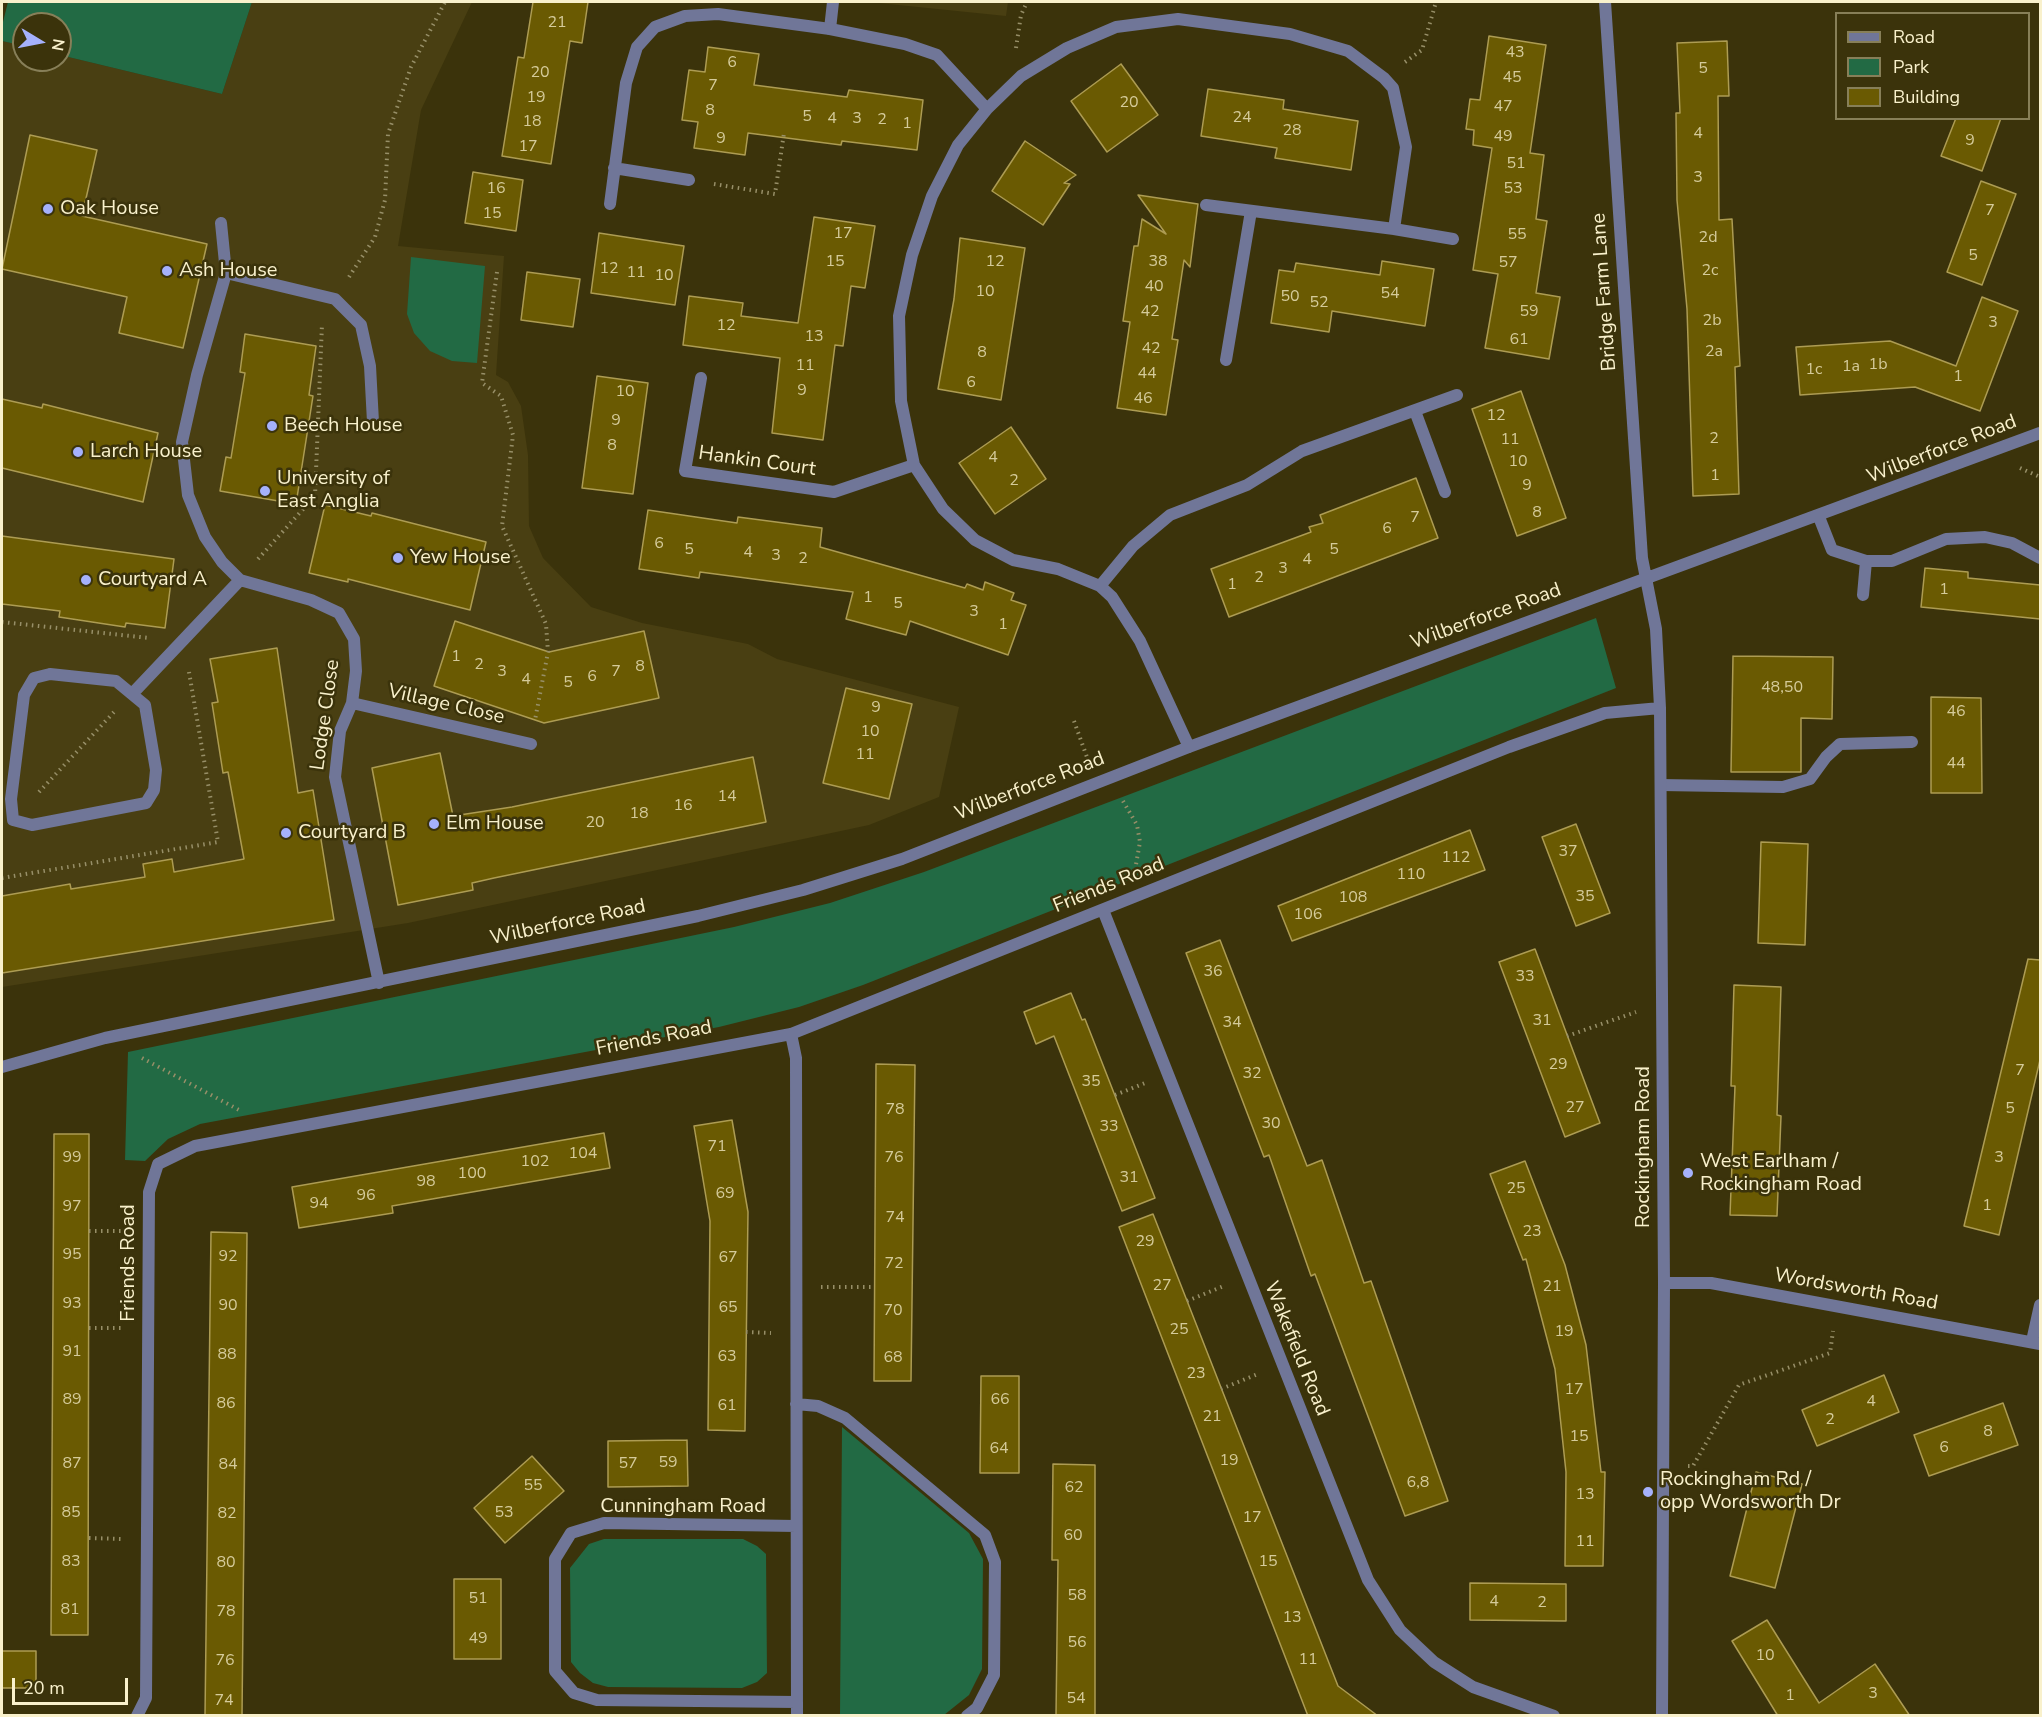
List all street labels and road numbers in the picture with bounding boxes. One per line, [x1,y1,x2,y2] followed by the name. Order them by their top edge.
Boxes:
[1588,212,1622,372] street label: Bridge Farm Lane
[1864,410,2020,490] street label: Wilberforce Road
[697,442,817,482] street label: Hankin Court
[1407,579,1565,655] street label: Wilberforce Road
[306,658,346,772] street label: Lodge Close
[385,680,507,730] street label: Village Close
[952,747,1108,827] street label: Wilberforce Road
[1050,853,1168,919] street label: Friends Road
[488,895,648,951] street label: Wilberforce Road
[594,1016,714,1062] street label: Friends Road
[1632,1066,1656,1228] street label: Rockingham Road
[117,1204,141,1322] street label: Friends Road
[1772,1264,1940,1316] street label: Wordsworth Road
[1258,1278,1334,1420] street label: Wakefield Road
[600,1495,766,1519] street label: Cunningham Road

